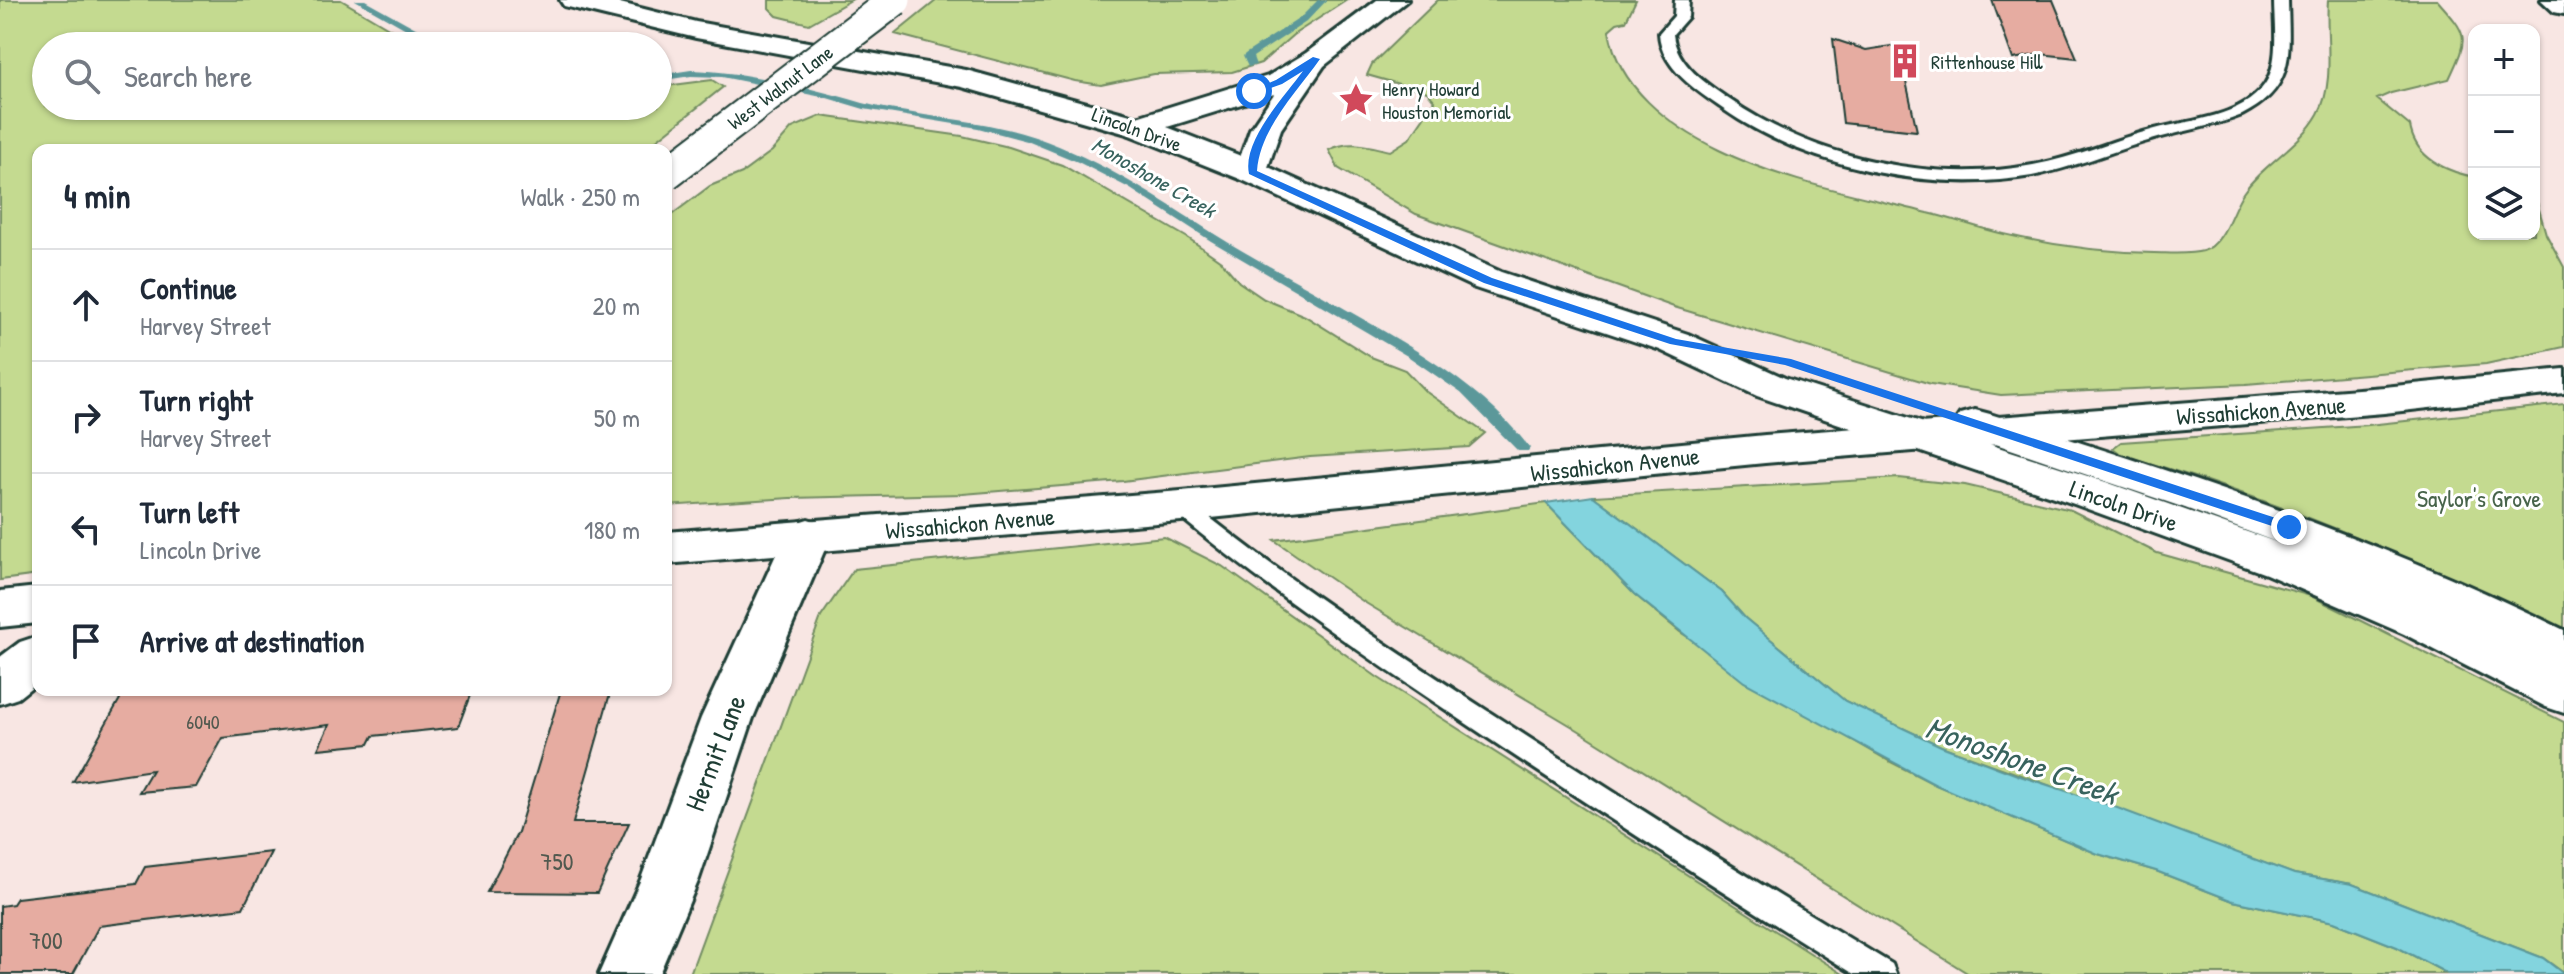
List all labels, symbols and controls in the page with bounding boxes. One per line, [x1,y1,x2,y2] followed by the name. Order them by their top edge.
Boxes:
[2468,24,2540,240] map controls
[2468,24,2540,96] button: +
[32,32,672,120] search box
[722,38,838,136] street label: West Walnut Lane
[1886,42,1924,80] building icon: Rittenhouse Hill
[1931,48,2043,75] place label: Rittenhouse Hill
[60,54,104,98] icon: search
[124,56,252,96] text: Search here
[1236,73,1272,109] route start
[1382,75,1511,125] place label: Henry Howard Houston Memorial
[1337,81,1375,119] place icon: Henry Howard Houston Memorial
[2468,96,2540,168] button: −
[1089,100,1186,158] street label: Lincoln Drive
[1087,129,1223,225] water label: Monoshone Creek
[2468,168,2540,240] button: layers
[64,173,131,219] text: 4 min
[520,179,640,214] text: Walk · 250 m
[140,268,237,308] text: Continue
[64,283,108,327] icon: ahead
[593,288,640,323] text: 20 m
[140,308,271,343] text: Harvey Street
[140,380,253,420] text: Turn right
[2175,388,2347,432] street label: Wissahickon Avenue
[64,395,108,439] icon: right
[594,400,640,435] text: 50 m
[140,420,271,455] text: Harvey Street
[1529,439,1701,489] street label: Wissahickon Avenue
[2066,472,2183,539] street label: Lincoln Drive
[2417,482,2542,514] park label: Saylor's Grove
[140,492,239,532] text: Turn left
[884,500,1056,546] street label: Wissahickon Avenue
[64,507,108,551] icon: left
[2271,509,2307,545] route end
[584,512,640,547] text: 180 m
[140,532,261,567] text: Lincoln Drive
[64,619,108,663] icon: arrive
[140,621,365,661] text: Arrive at destination
[675,689,755,817] street label: Hermit Lane
[1920,705,2126,816] water label: Monoshone Creek
[186,708,220,735] house number: 6040
[541,845,573,877] house number: 750
[29,924,63,956] house number: 700

